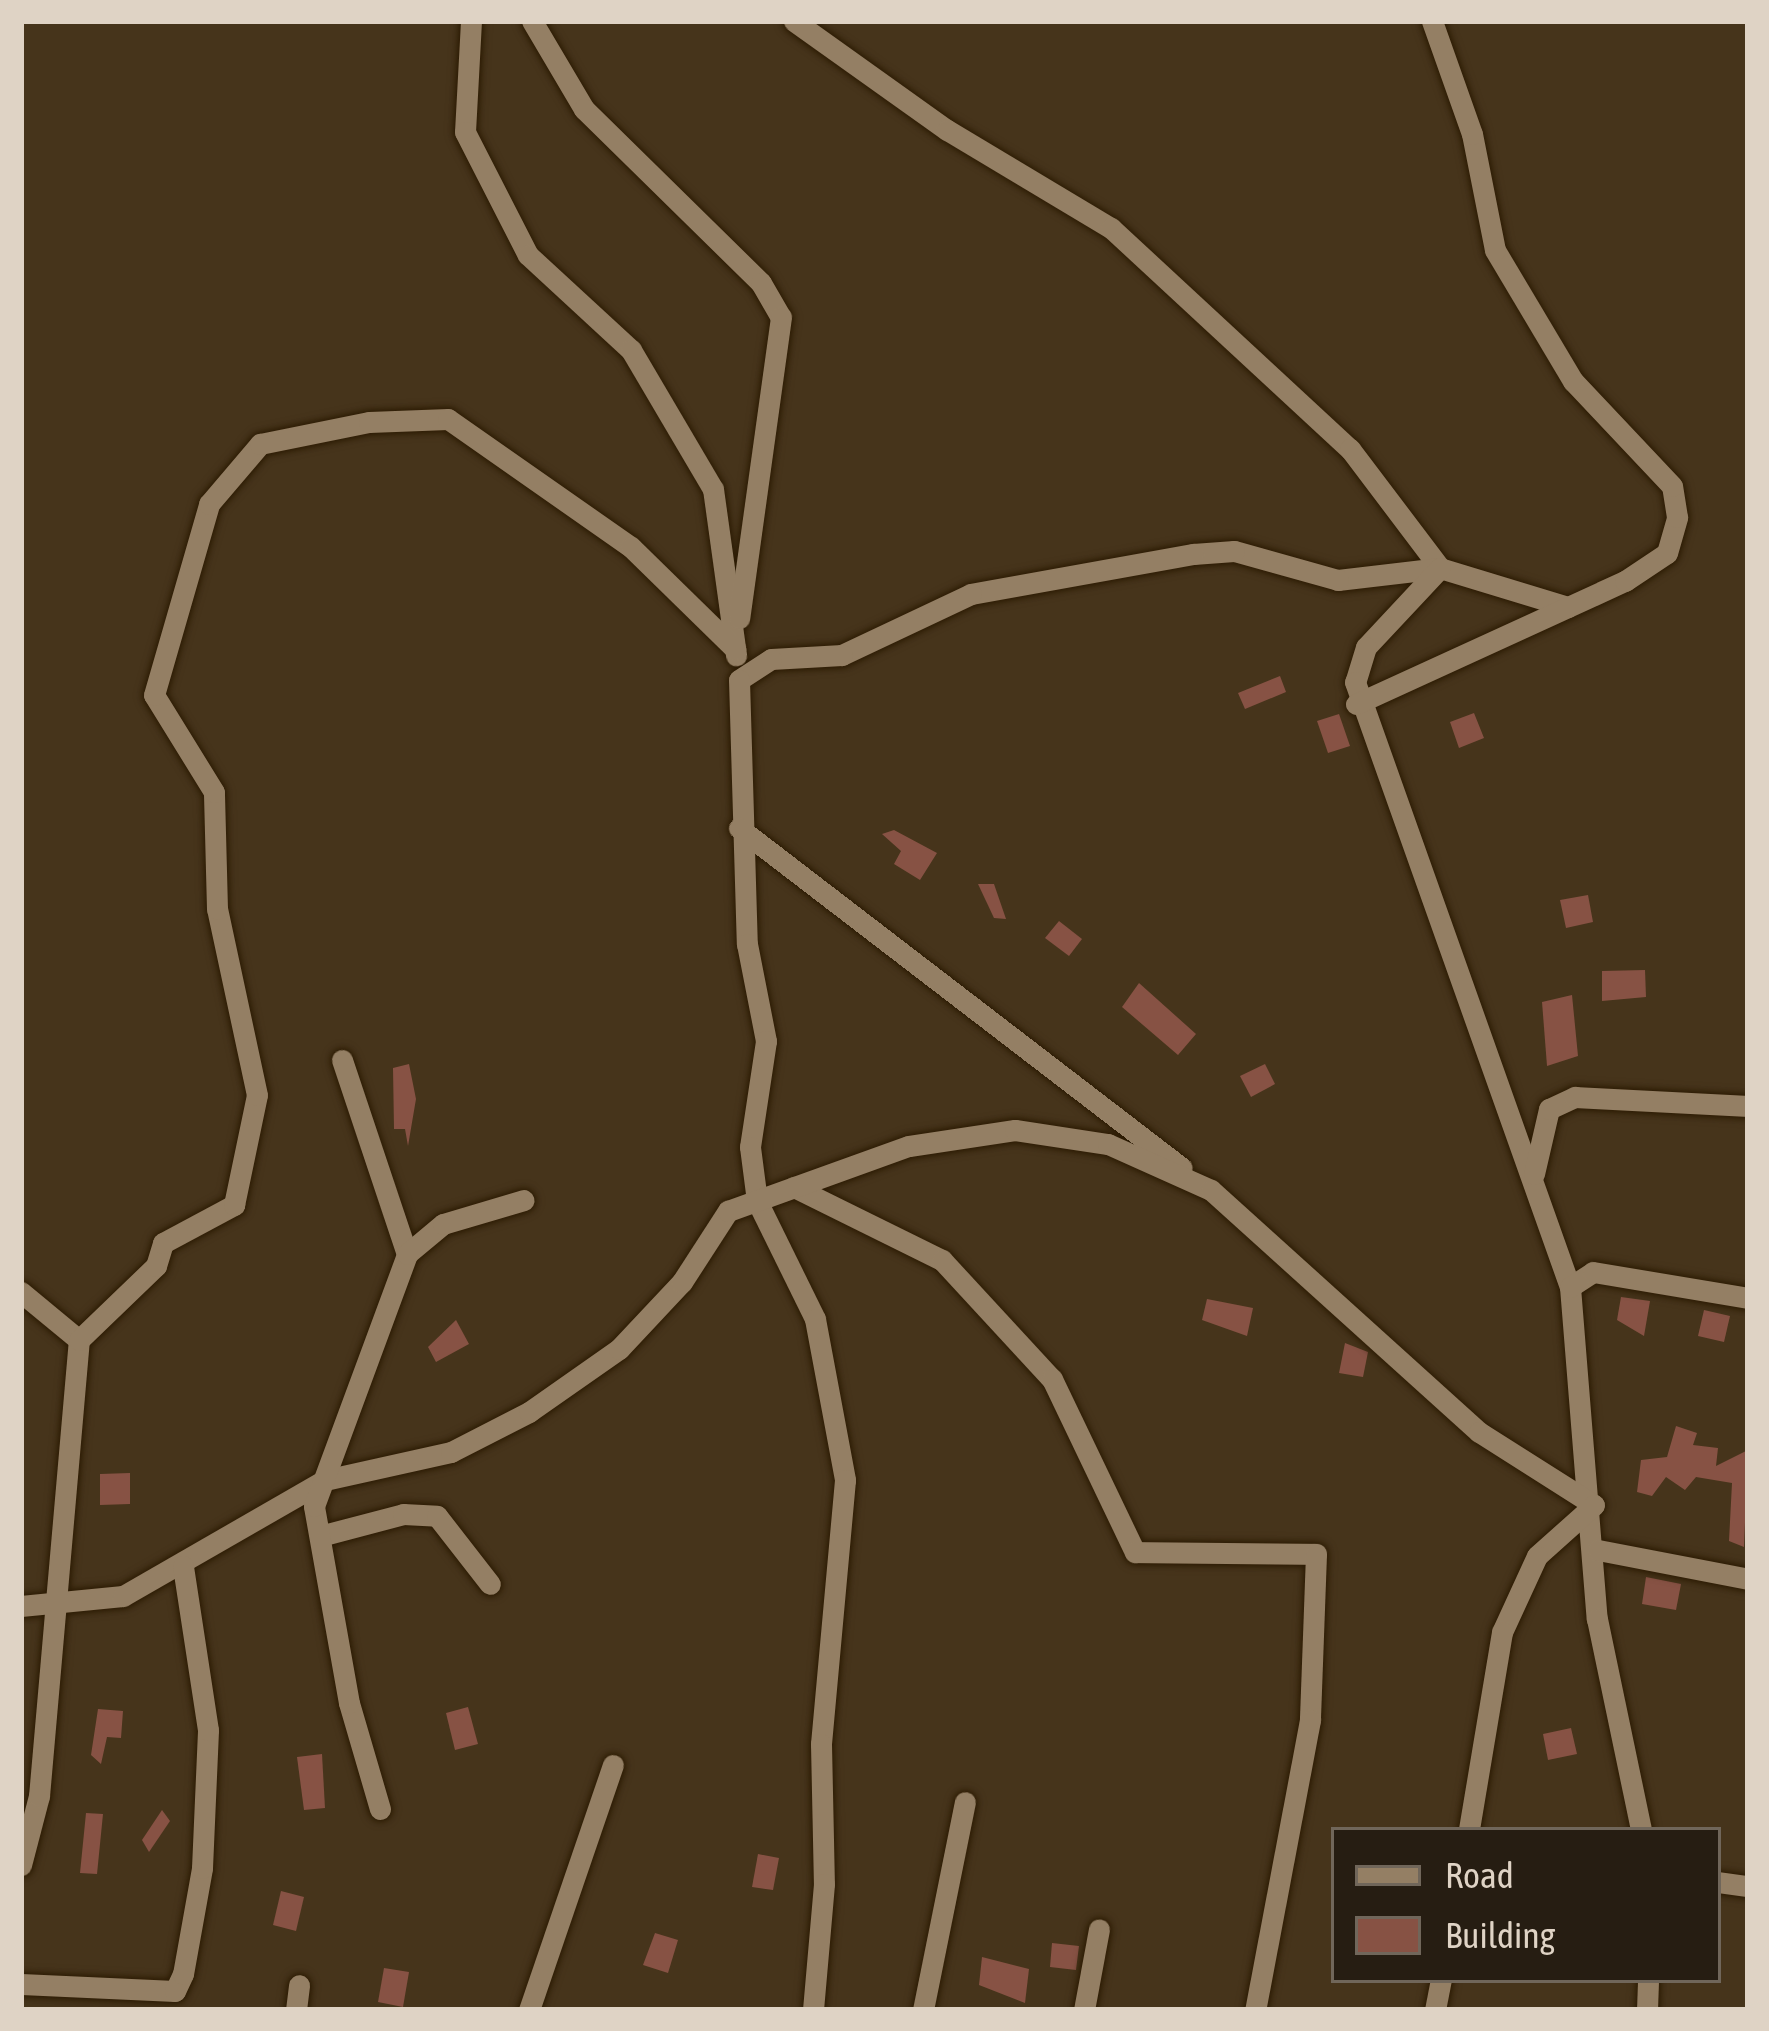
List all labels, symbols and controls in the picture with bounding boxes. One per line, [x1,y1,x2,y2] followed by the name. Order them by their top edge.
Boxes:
[1331,1827,1721,1983] legend
[1445,1854,1514,1896] text: Road
[1445,1914,1555,1956] text: Building

